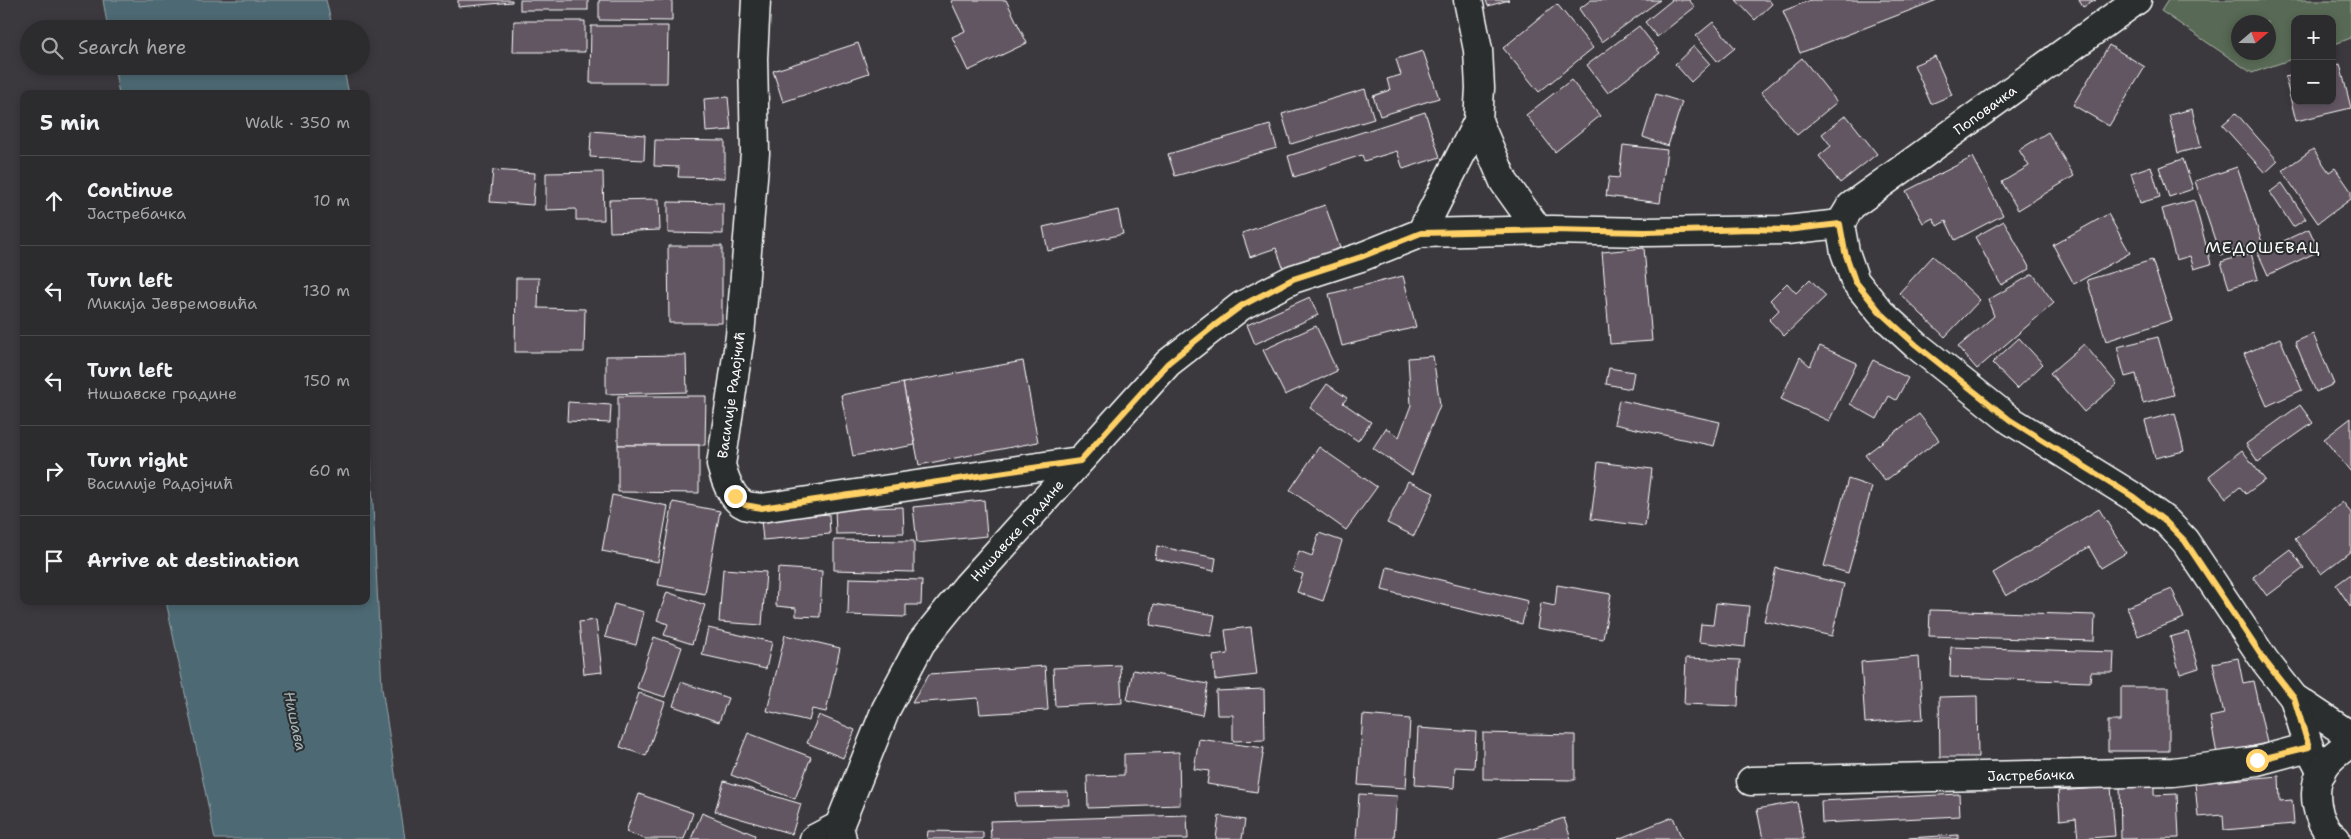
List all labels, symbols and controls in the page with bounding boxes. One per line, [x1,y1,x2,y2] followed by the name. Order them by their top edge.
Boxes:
[2231,15,2276,60] north arrow
[2291,15,2336,105] map controls
[2291,15,2336,60] button: +
[20,20,370,75] search box
[38,34,66,62] icon: search
[78,35,187,60] text: Search here
[2291,60,2336,105] button: −
[1950,81,2020,139] street label: Поповачка
[40,109,100,137] text: 5 min
[245,112,350,133] text: Walk · 350 m
[87,178,173,203] text: Continue
[40,187,68,215] icon: ahead
[313,190,350,211] text: 10 m
[87,203,186,224] text: Јастребачка
[2205,237,2321,258] district label: МЕДОШЕВАЦ
[87,268,173,293] text: Turn left
[40,277,68,305] icon: left
[303,280,350,301] text: 130 m
[87,293,257,314] text: Микија Јевремовића
[713,330,749,460] street label: Василије Радојчић
[87,358,173,383] text: Turn left
[40,367,68,395] icon: left
[303,370,350,391] text: 150 m
[87,383,237,404] text: Нишавске градине
[87,448,188,473] text: Turn right
[40,457,68,485] icon: right
[309,460,350,481] text: 60 m
[87,473,233,494] text: Василије Радојчић
[966,476,1068,585] street label: Нишавске градине
[724,485,747,508] route end
[40,547,68,575] icon: arrive
[87,548,299,573] text: Arrive at destination
[279,689,311,753] water label: Нишава
[2246,749,2269,772] route start
[1987,765,2075,785] street label: Јастребачка

